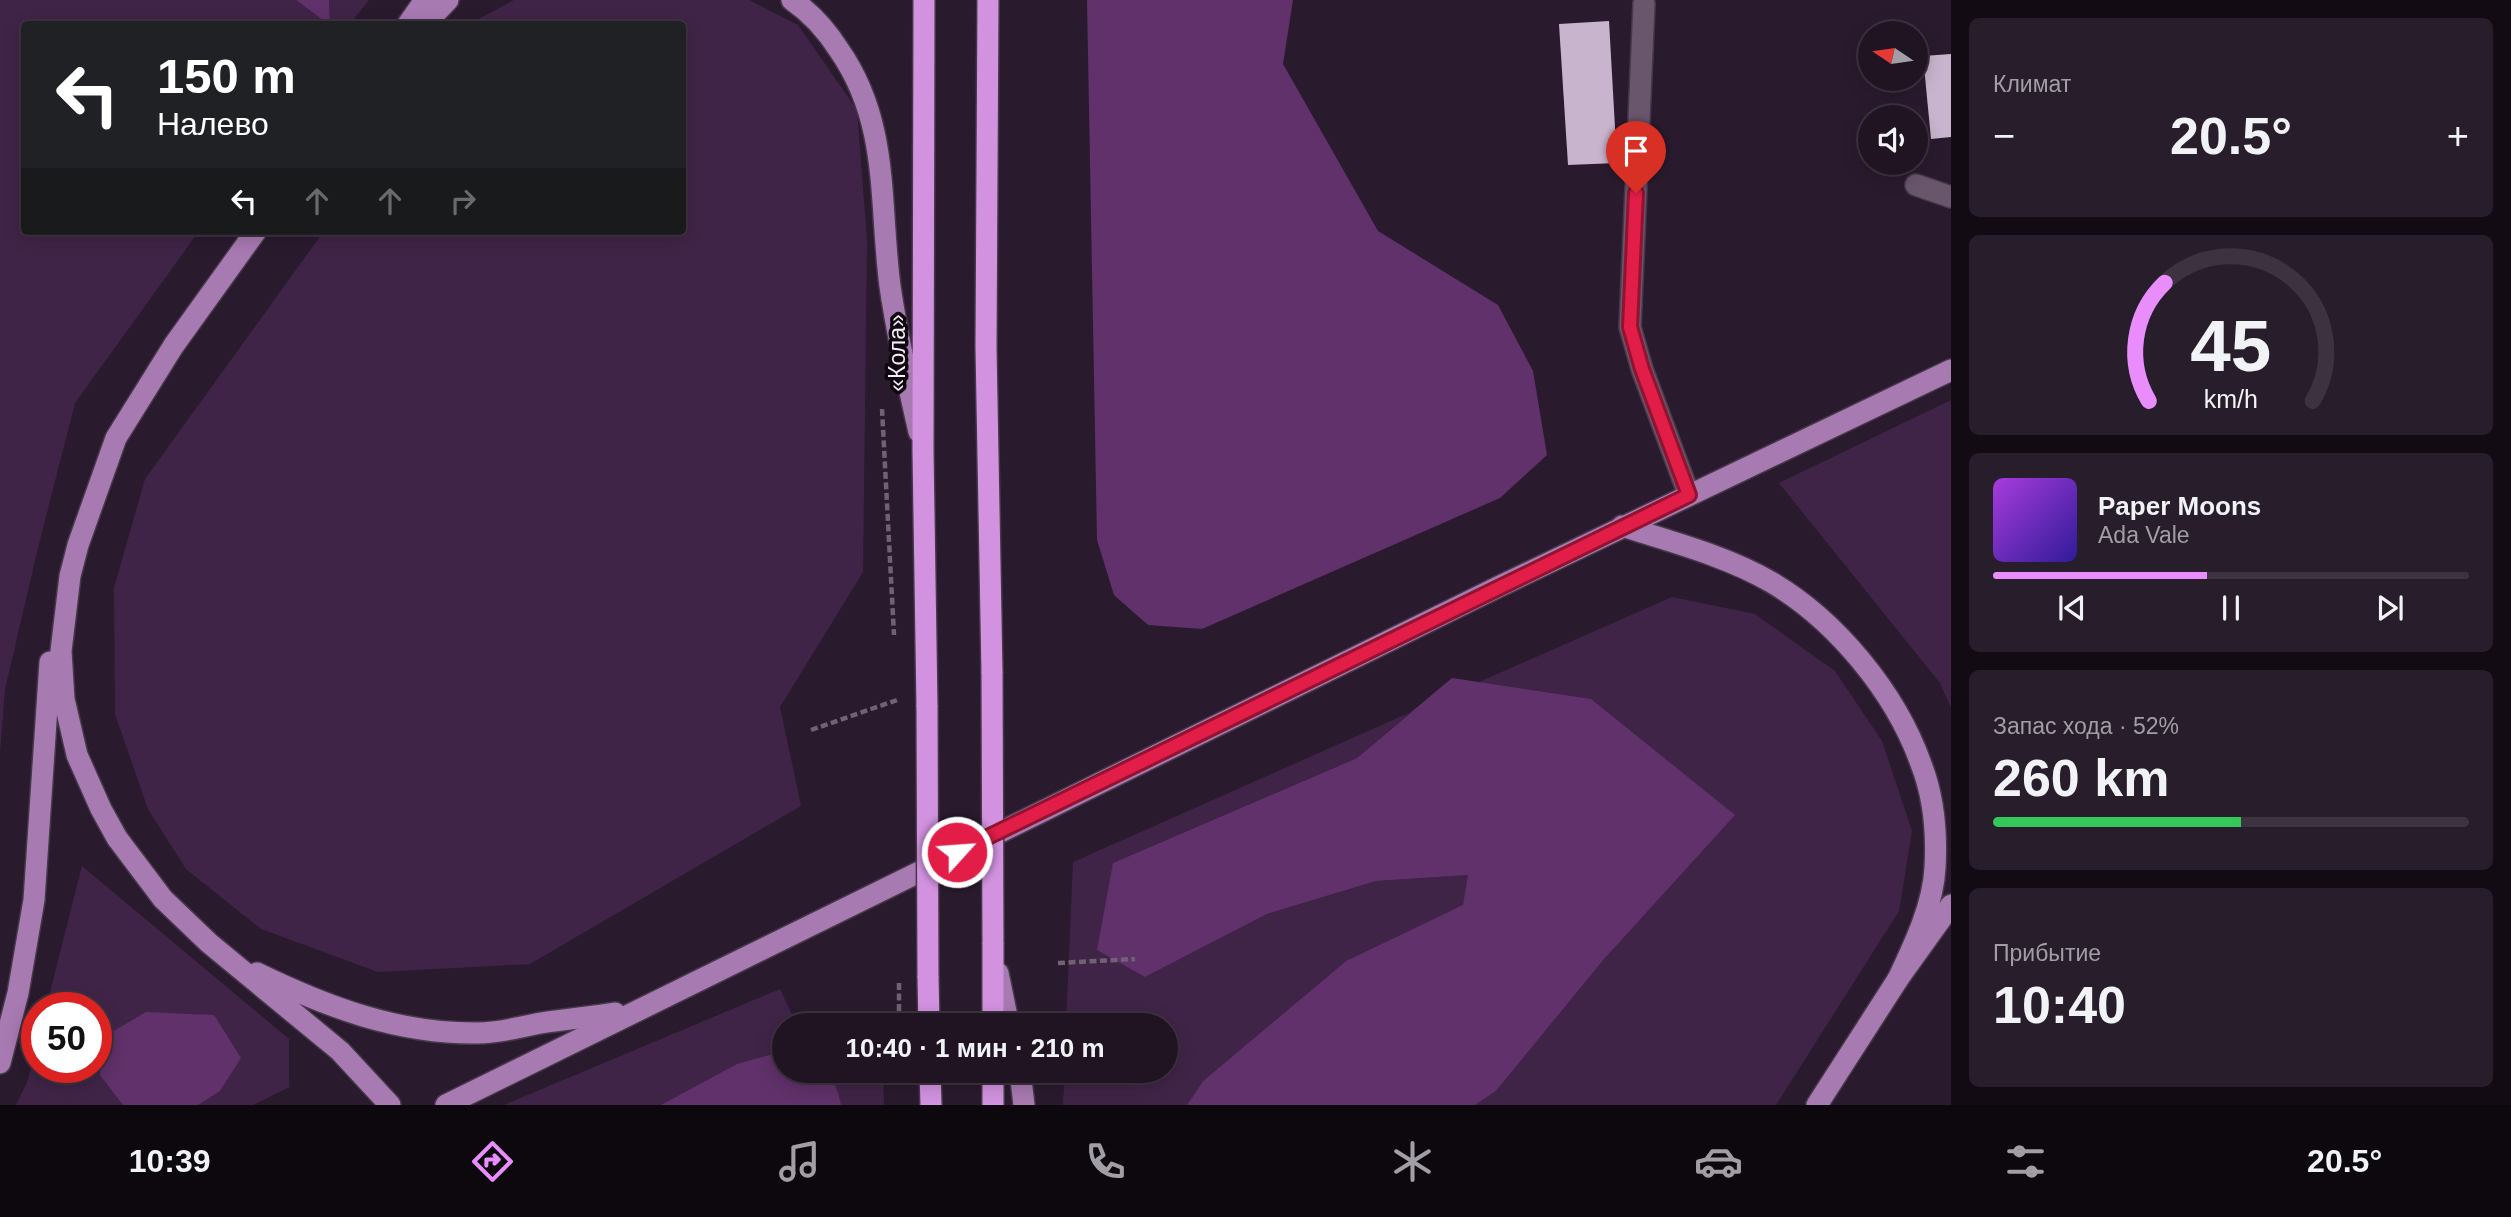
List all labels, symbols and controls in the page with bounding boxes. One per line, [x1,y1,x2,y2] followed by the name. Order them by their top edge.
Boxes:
[1858,21,1928,91] north arrow
[1858,21,1928,175] map controls
[42,49,133,140] icon: left
[157,49,296,103] text: 150 m
[1993,71,2071,97] text: Климат
[1858,105,1928,175] button: sound
[157,106,269,142] text: Налево
[2170,107,2292,165] text: 20.5°
[1993,115,2015,157] text: −
[2447,115,2469,157] text: +
[1606,121,1666,193] pin
[1617,132,1655,170] icon: arrive
[225,182,263,220] icon: left
[298,182,336,220] icon: ahead
[371,182,409,220] icon: ahead
[444,182,482,220] icon: right
[2191,306,2271,387] text: 45
[884,314,910,392] street label: «Кола»
[2204,385,2258,413] text: km/h
[2098,491,2261,521] text: Paper Moons
[2098,522,2190,548] text: Ada Vale
[2053,589,2091,627] icon: previous
[2212,589,2250,627] icon: pause
[2371,589,2409,627] icon: next
[1993,713,2179,739] text: Запас хода · 52%
[1993,749,2169,807] text: 260 km
[920,815,994,889] position arrow
[1993,940,2101,966] text: Прибытие
[1993,976,2126,1034] text: 10:40
[21,992,112,1083] speed limit sign: 50
[845,1033,1105,1063] text: 10:40 · 1 мин · 210 m
[468,1137,517,1186] icon: directions
[775,1137,824,1186] icon: music
[1081,1137,1130,1186] icon: phone
[1388,1137,1437,1186] icon: climate
[1694,1137,1743,1186] icon: car
[2001,1137,2050,1186] icon: filters
[129,1143,211,1179] text: 10:39
[2307,1143,2382,1179] text: 20.5°

